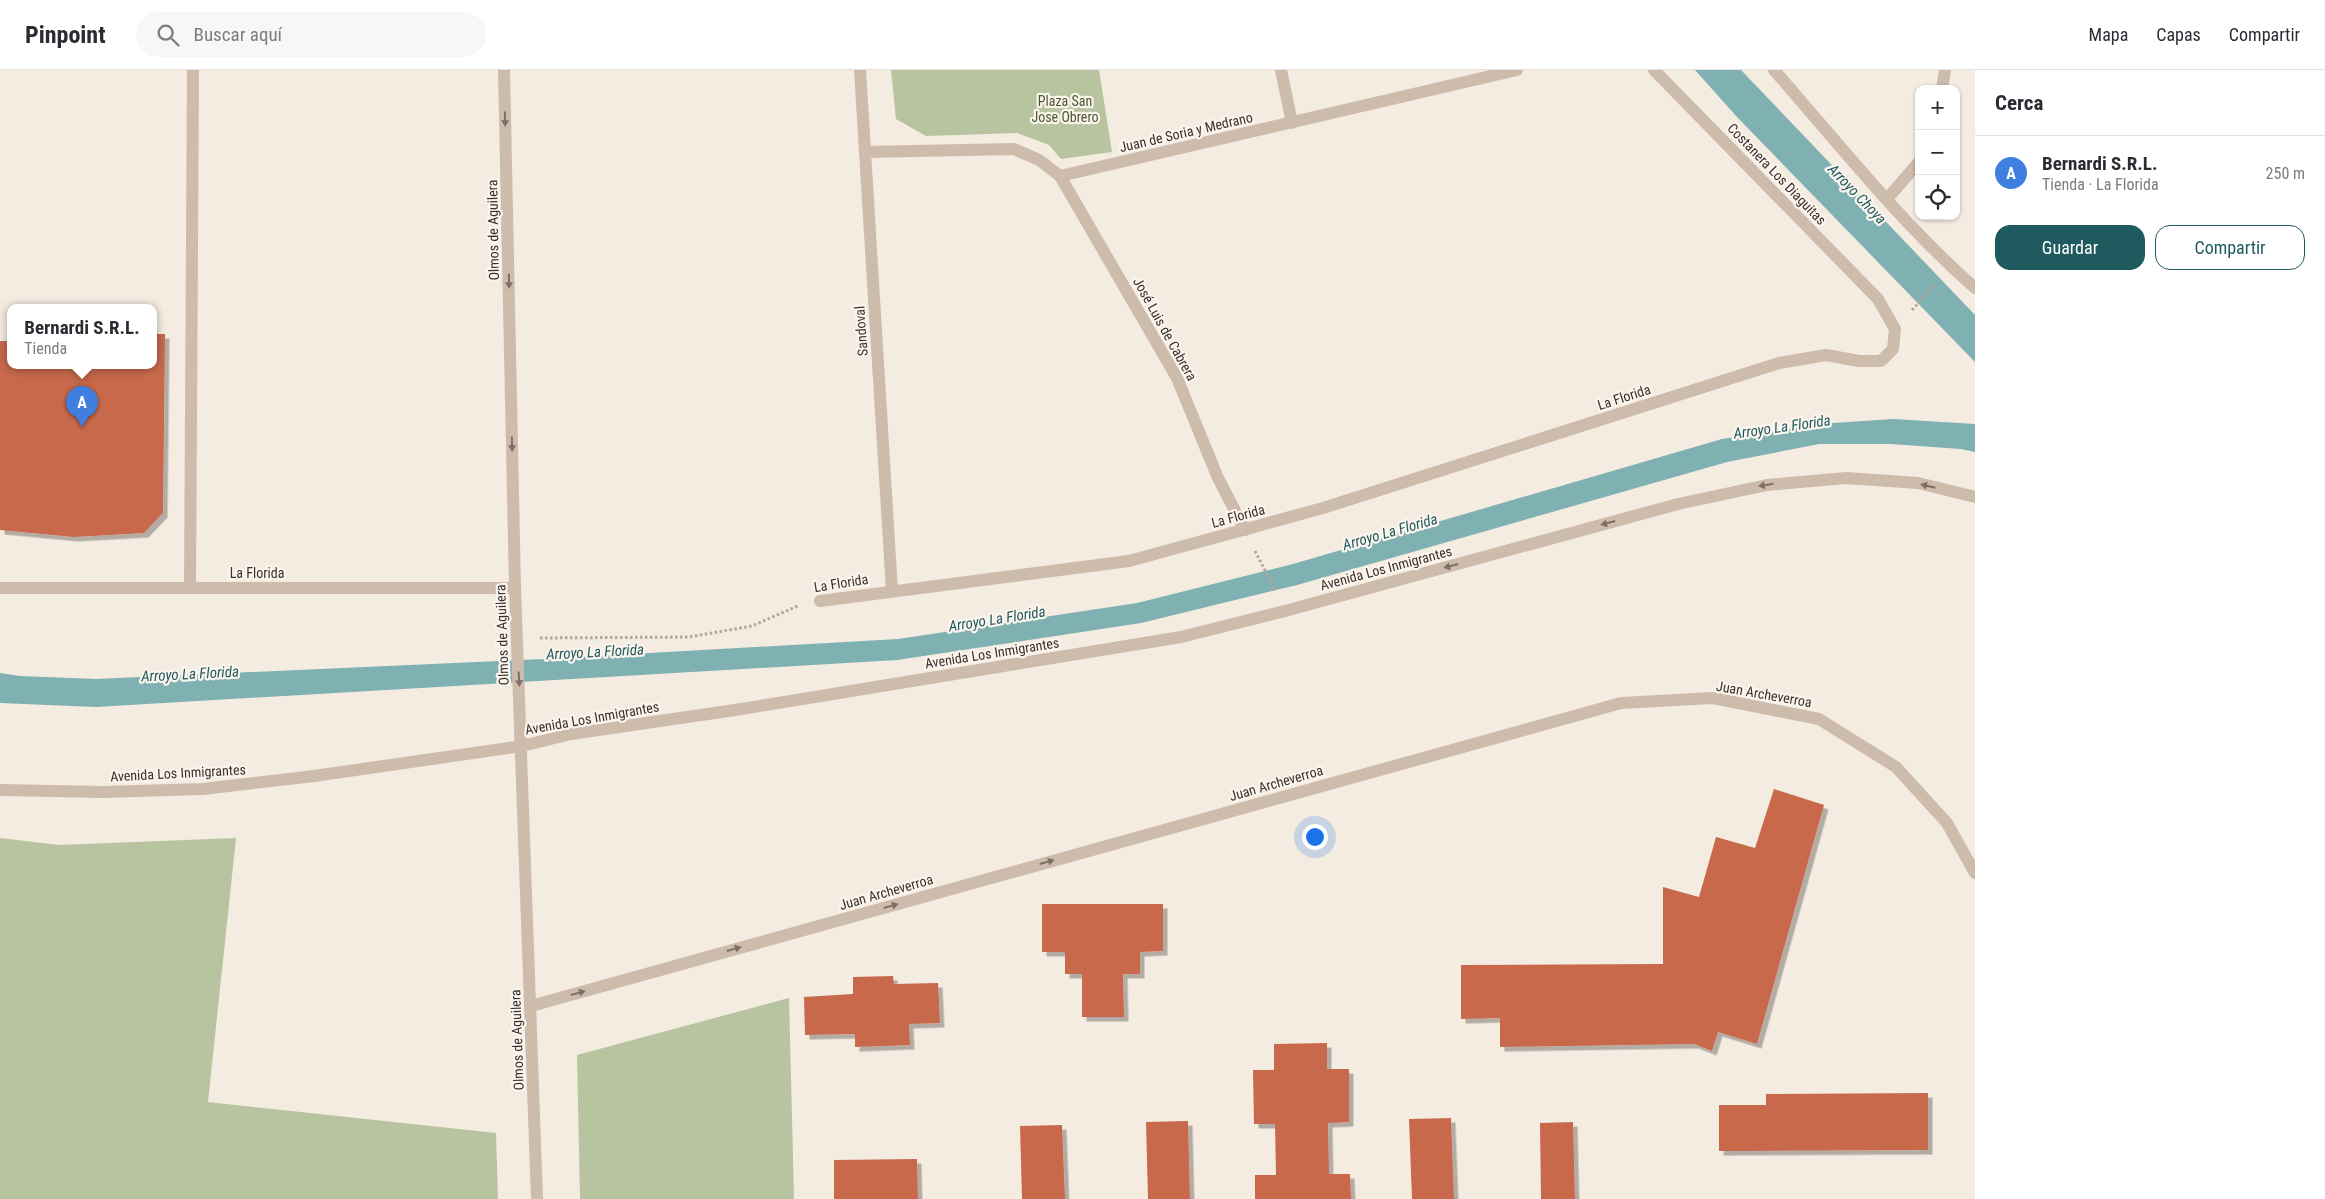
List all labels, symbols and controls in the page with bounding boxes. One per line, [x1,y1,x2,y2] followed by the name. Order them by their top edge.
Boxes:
[136,12,486,57] search box
[25,21,106,49] text: Pinpoint
[154,21,182,49] icon: search
[194,23,282,46] text: Buscar aquí
[2089,24,2128,45] text: Mapa
[2156,24,2201,45] text: Capas
[2229,24,2300,45] text: Compartir
[1915,85,1960,220] map controls
[1915,85,1960,130] button: +
[1995,91,2043,115] text: Cerca
[1031,93,1099,125] park label: Plaza San Jose Obrero
[1118,109,1254,155] street label: Juan de Soria y Medrano
[501,111,509,127] one-way arrow
[1724,120,1830,228] street label: Costanera Los Diaguitas
[1915,130,1960,175] button: −
[2042,152,2157,175] text: Bernardi S.R.L.
[1823,160,1890,228] water label: Arroyo Choya
[2006,164,2016,183] text: A
[2266,164,2305,183] text: 250 m
[1915,175,1960,220] button: locate
[2042,175,2159,194] text: Tienda · La Florida
[484,179,502,281] street label: Olmos de Aguilera
[1995,225,2145,270] button: Guardar
[2155,225,2305,270] button: Compartir
[505,273,513,289] one-way arrow
[1130,275,1200,383] street label: José Luis de Cabrera
[7,304,157,369] popup
[851,305,871,357] street label: Sandoval
[24,316,140,339] text: Bernardi S.R.L.
[24,339,67,358] text: Tienda
[1596,381,1652,413] street label: La Florida
[66,386,98,427] pin: A
[1731,411,1832,443] water label: Arroyo La Florida
[508,436,516,452] one-way arrow
[1757,482,1773,490] one-way arrow
[1920,482,1935,490] one-way arrow
[1210,501,1266,531] street label: La Florida
[1340,510,1440,554] water label: Arroyo La Florida
[1600,520,1615,528] one-way arrow
[1318,543,1454,593] street label: Avenida Los Inmigrantes
[1444,562,1459,570] one-way arrow
[230,565,284,581] street label: La Florida
[813,571,869,595] street label: La Florida
[492,584,512,686] street label: Olmos de Aguilera
[946,602,1047,636] water label: Arroyo La Florida
[924,634,1060,672] street label: Avenida Los Inmigrantes
[545,640,644,664] water label: Arroyo La Florida
[140,662,239,686] water label: Arroyo La Florida
[515,671,523,687] one-way arrow
[1715,678,1813,710] street label: Juan Archeverroa
[524,698,660,738] street label: Avenida Los Inmigrantes
[110,761,246,785] street label: Avenida Los Inmigrantes
[1227,762,1325,804] street label: Juan Archeverroa
[1302,824,1328,850] your location
[1040,858,1055,866] one-way arrow
[837,871,935,913] street label: Juan Archeverroa
[883,901,898,909] one-way arrow
[727,945,742,953] one-way arrow
[570,988,585,996] one-way arrow
[507,989,527,1091] street label: Olmos de Aguilera

